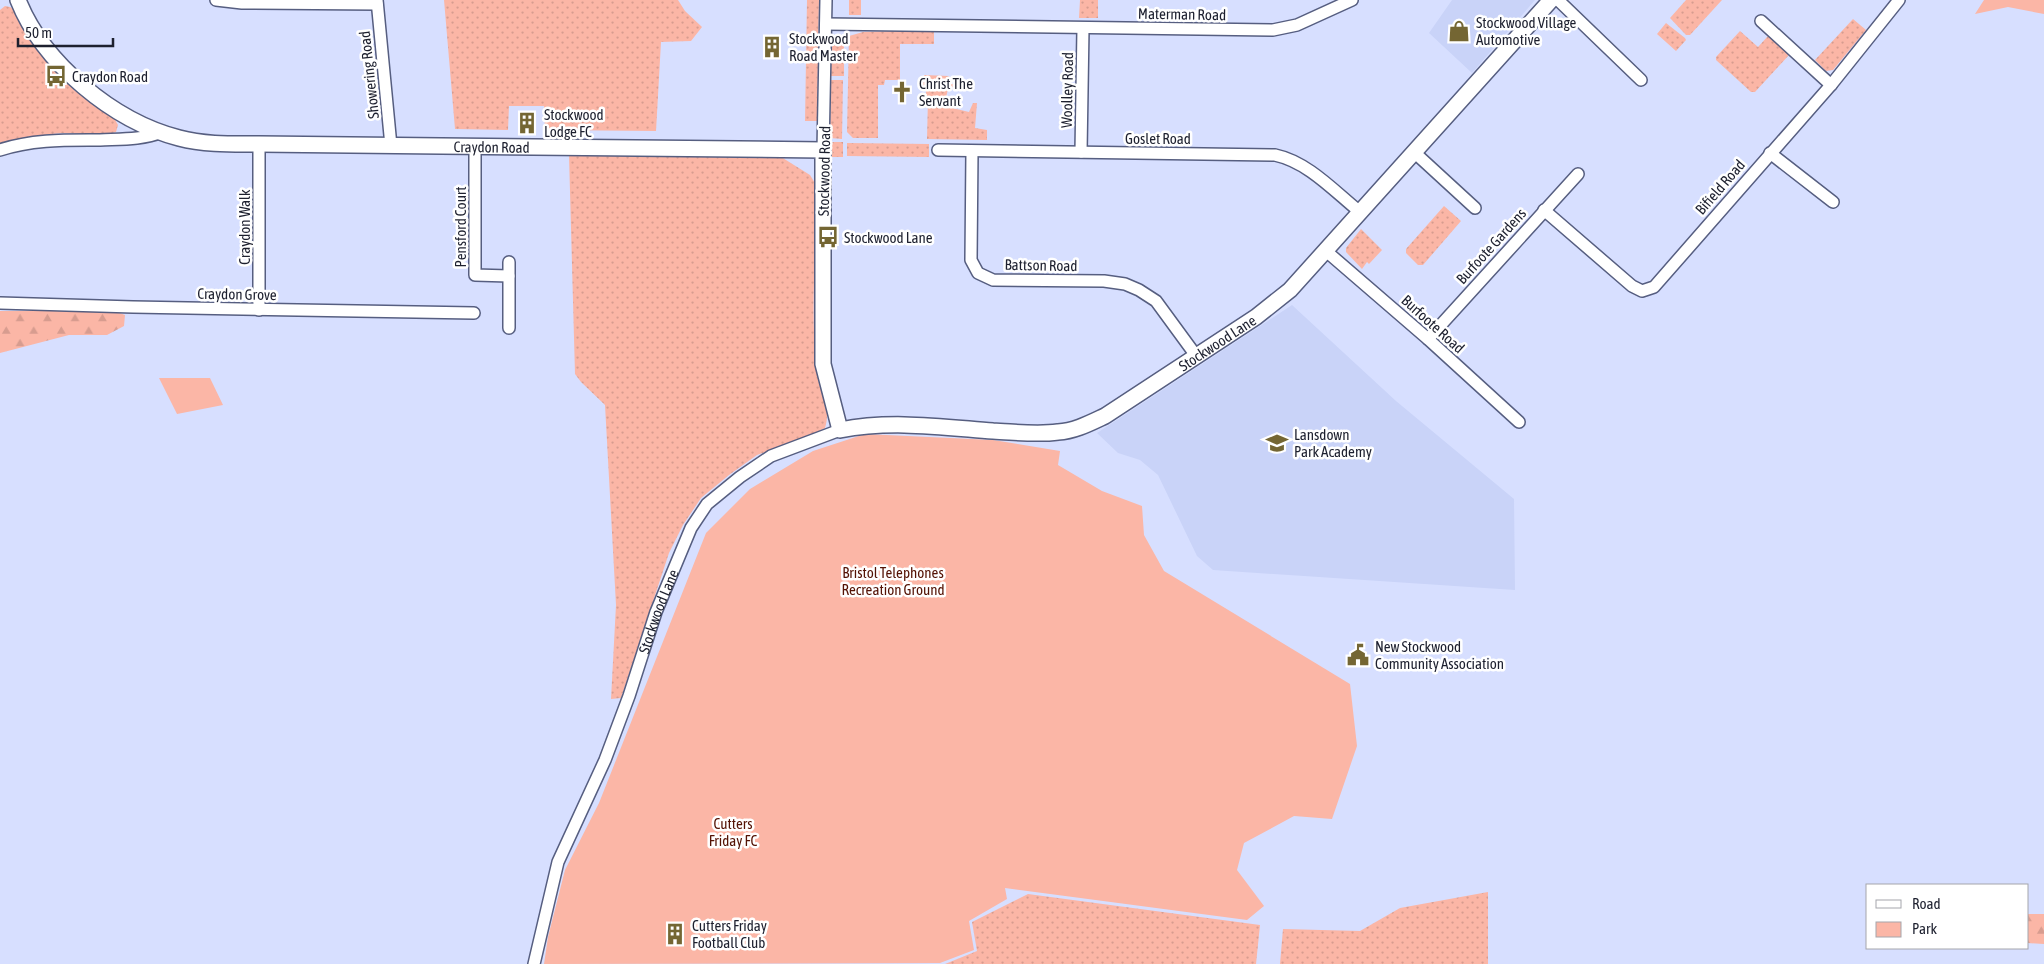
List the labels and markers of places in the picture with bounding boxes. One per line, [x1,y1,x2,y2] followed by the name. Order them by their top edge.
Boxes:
[1476,14,1577,48] place label: Stockwood Village Automotive
[1446,18,1472,44] shop icon: Stockwood Village Automotive
[789,30,858,64] place label: Stockwood Road Master
[759,34,785,60] building icon: Stockwood Road Master
[43,63,69,89] bus stop icon: Craydon Road
[72,68,148,85] place label: Craydon Road
[919,75,973,109] place label: Christ The Servant
[889,79,915,105] church icon: Christ The Servant
[544,106,604,140] place label: Stockwood Lodge FC
[514,110,540,136] building icon: Stockwood Lodge FC
[815,224,841,250] bus stop icon: Stockwood Lane
[844,229,933,246] place label: Stockwood Lane
[1294,426,1372,460] place label: Lansdown Park Academy
[1264,430,1290,456] school or university icon: Lansdown Park Academy
[1375,638,1504,672] place label: New Stockwood Community Association
[1345,642,1371,668] public building icon: New Stockwood Community Association
[692,917,767,951] place label: Cutters Friday Football Club
[662,921,688,947] building icon: Cutters Friday Football Club

